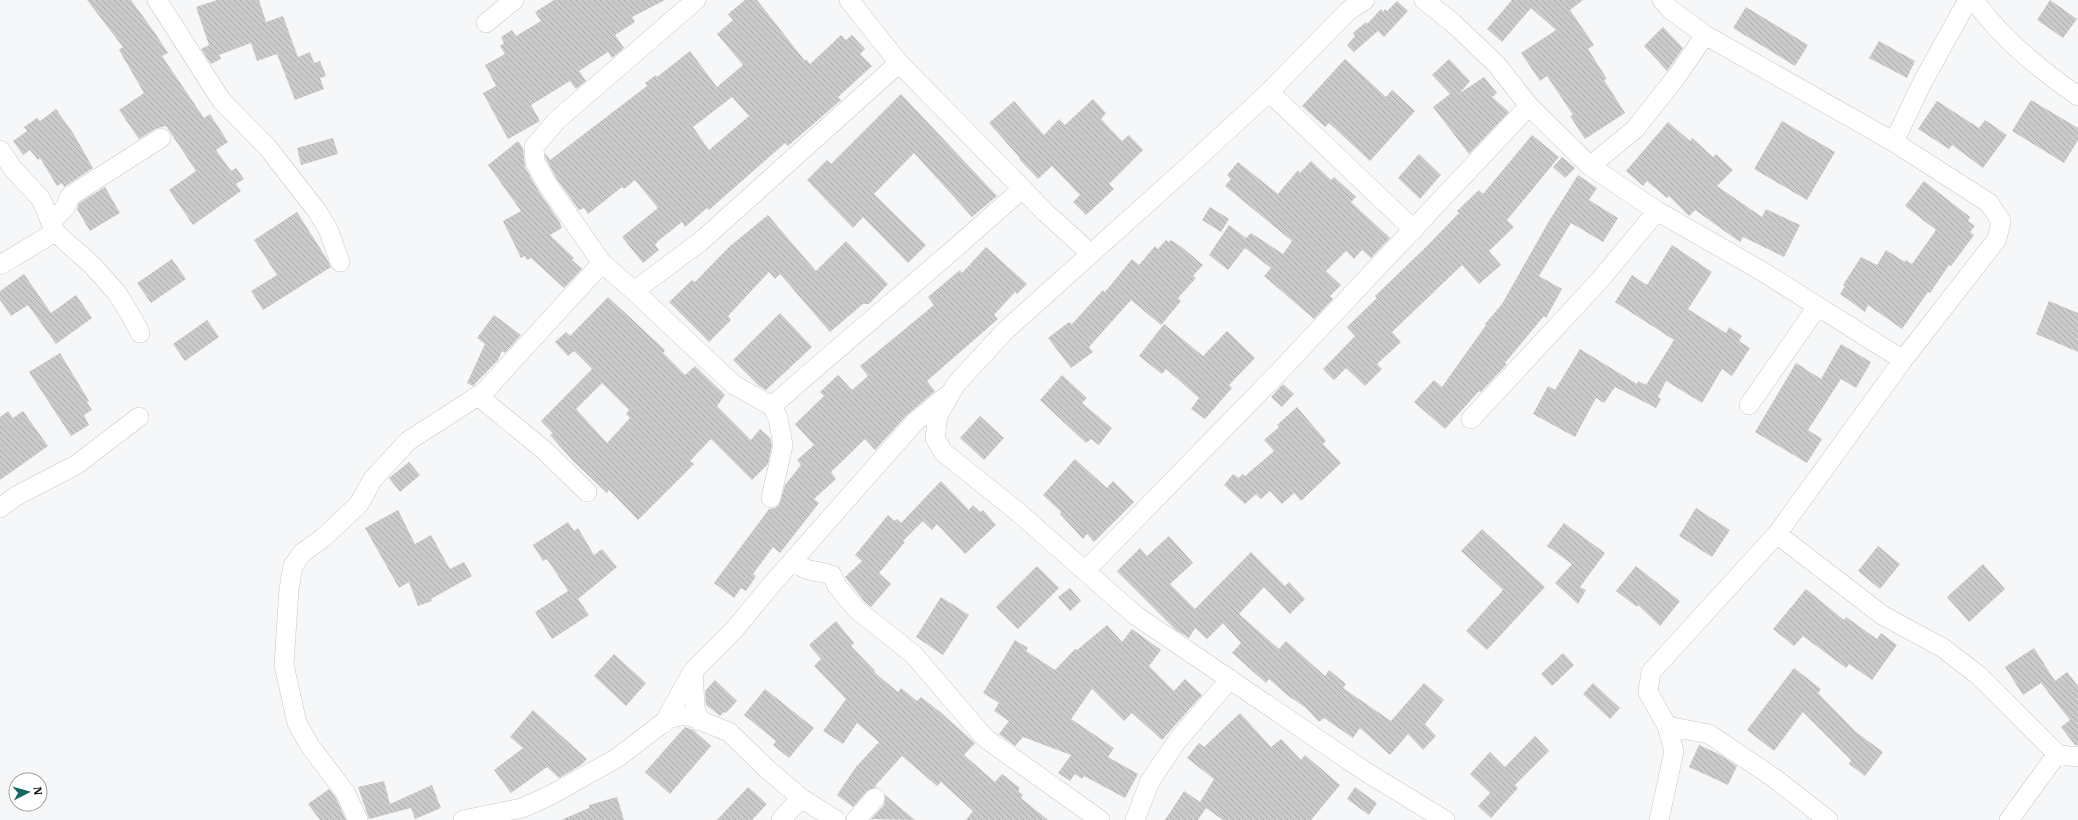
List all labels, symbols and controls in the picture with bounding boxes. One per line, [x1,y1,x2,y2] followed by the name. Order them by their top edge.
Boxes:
[8,772,48,812] north arrow
[31,786,45,796] text: N

